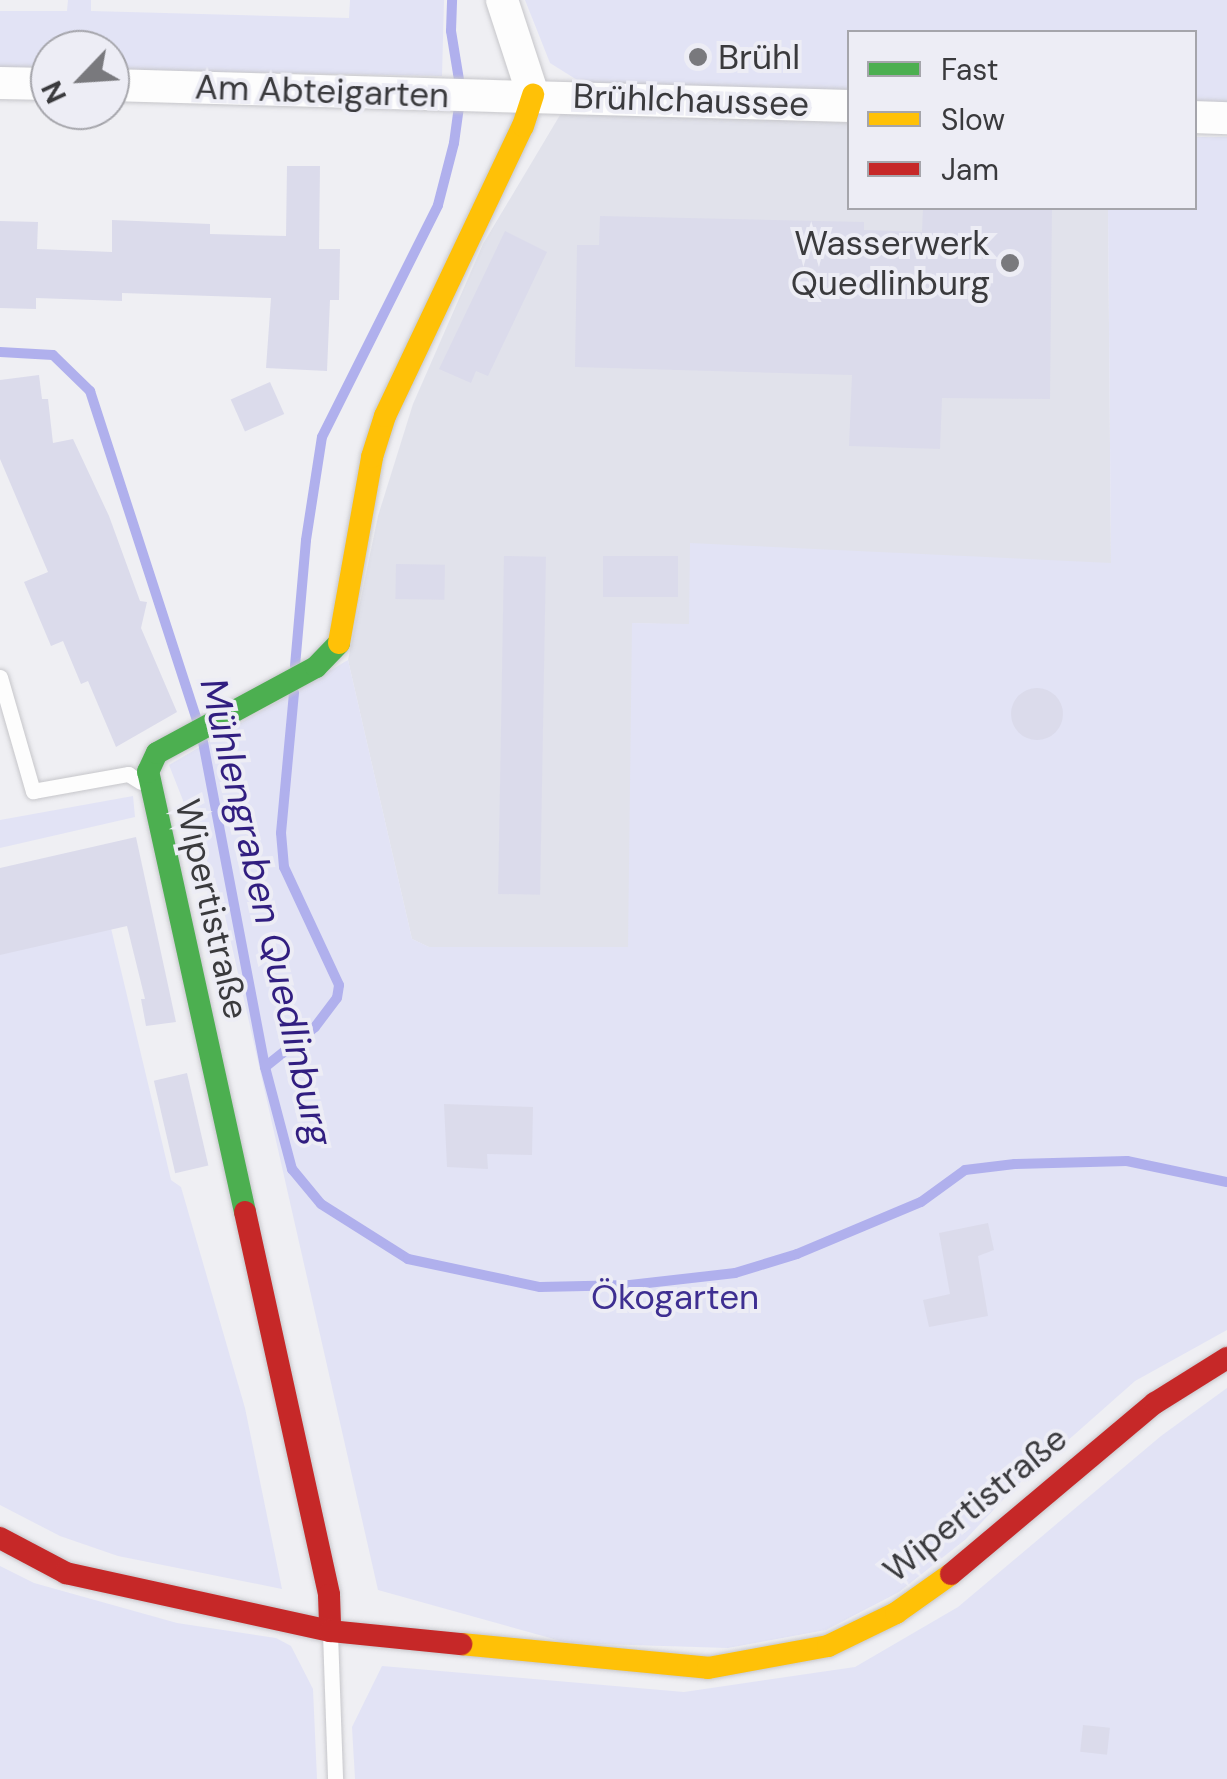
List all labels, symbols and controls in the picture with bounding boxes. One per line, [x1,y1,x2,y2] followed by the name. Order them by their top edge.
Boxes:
[30,30,130,130] north arrow
[847,30,1197,210] legend
[718,36,800,78] place label: Brühl
[687,46,709,68] marker: Brühl
[941,50,999,89] text: Fast
[194,66,450,116] street label: Am Abteigarten
[33,75,75,109] text: N
[572,75,810,125] street label: Brühlchaussee
[941,100,1005,139] text: Slow
[941,150,999,189] text: Jam
[791,222,990,304] place label: Wasserwerk Quedlinburg
[999,252,1021,274] marker: Wasserwerk Quedlinburg
[190,674,342,1150] water label: Mühlengraben Quedlinburg
[166,795,258,1023] street label: Wipertistraße
[591,1276,759,1318] park label: Ökogarten
[875,1417,1075,1591] street label: Wipertistraße

